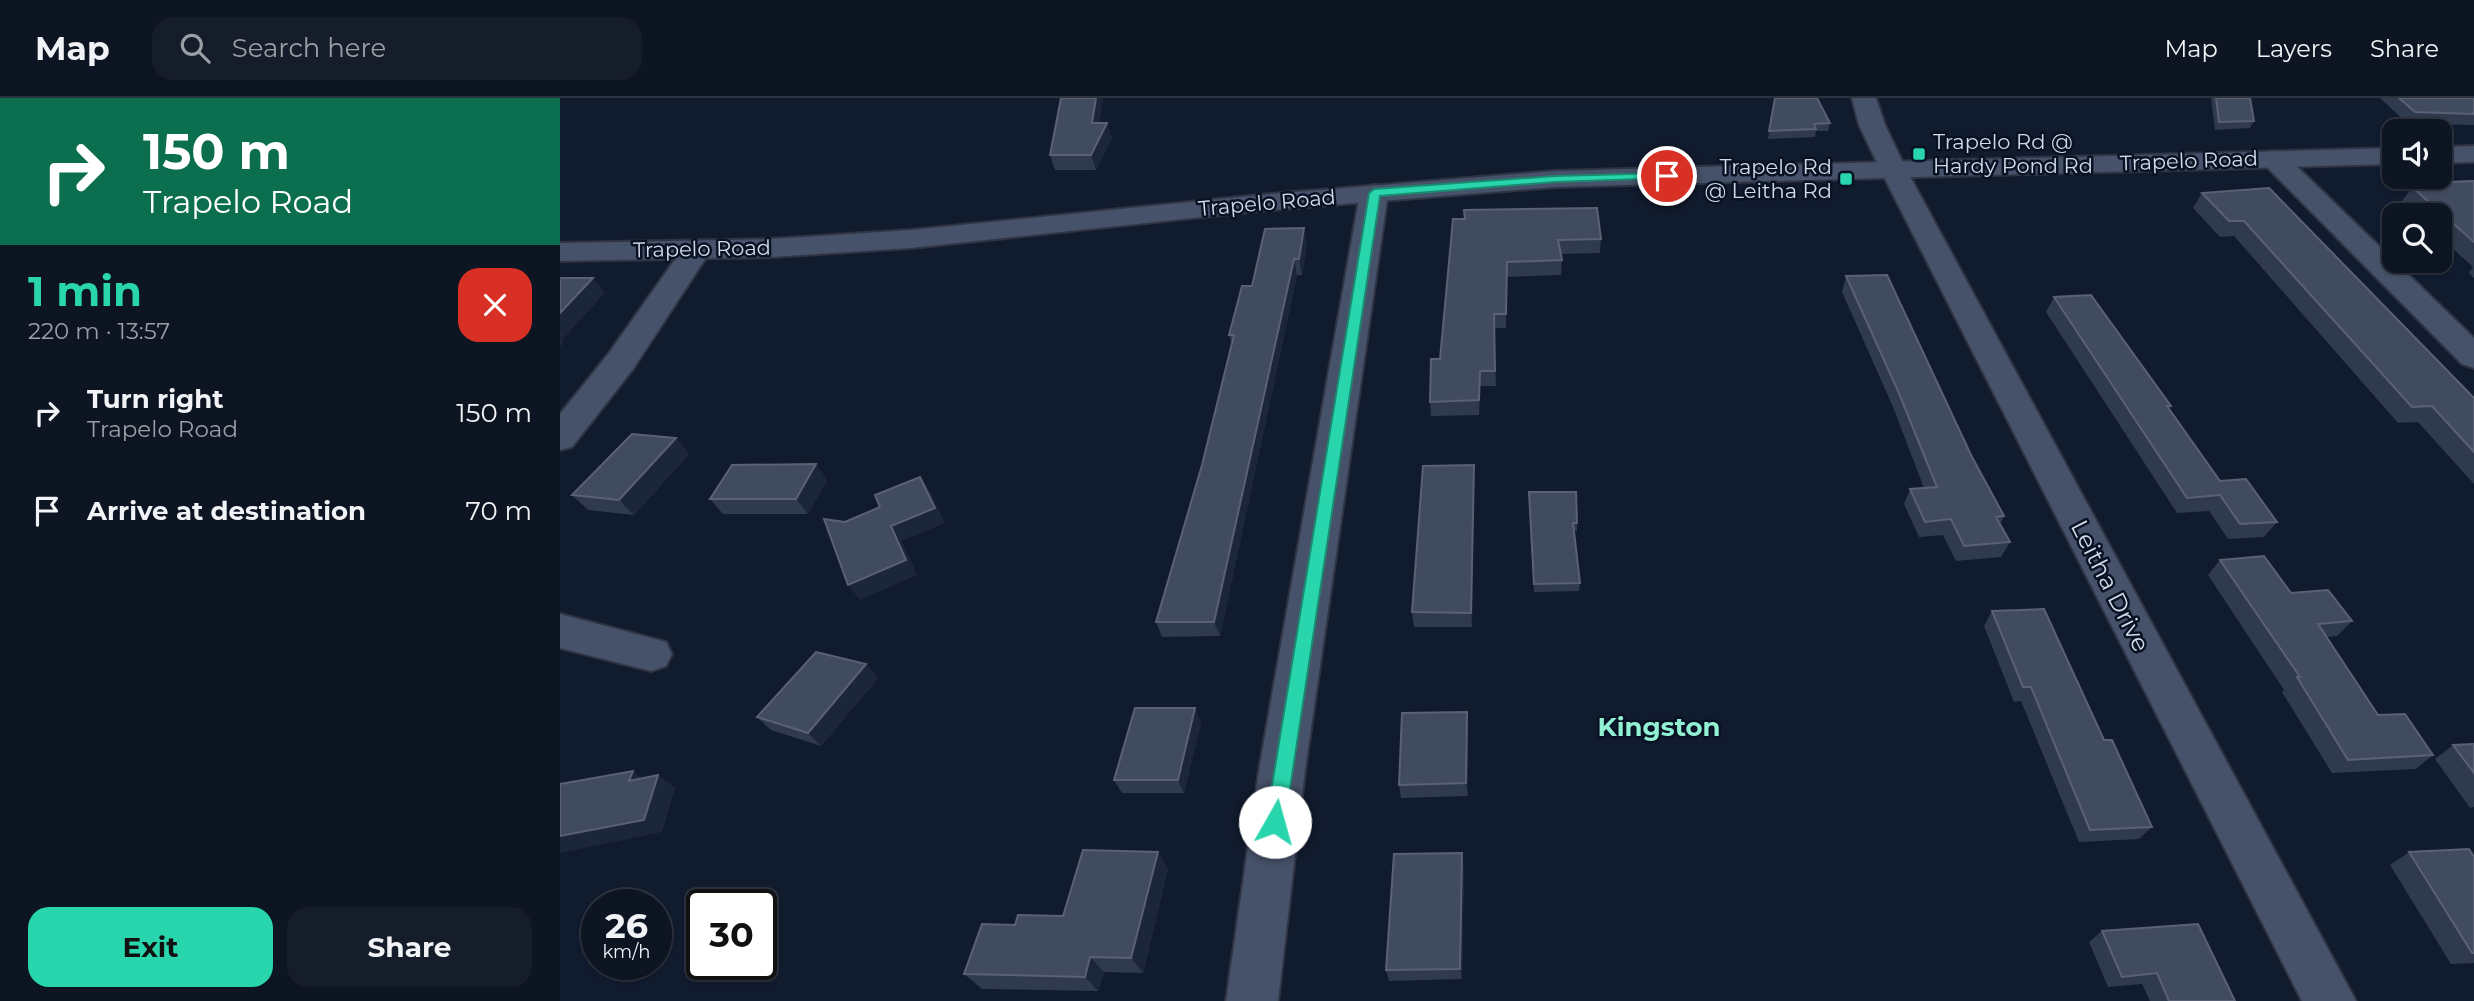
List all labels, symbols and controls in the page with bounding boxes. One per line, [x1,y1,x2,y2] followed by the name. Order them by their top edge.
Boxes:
[152,17,642,80] search box
[35,28,110,68] text: Map
[176,29,214,67] icon: search
[232,32,386,64] text: Search here
[2164,34,2218,63] text: Map
[2256,34,2332,63] text: Layers
[2370,34,2439,63] text: Share
[2382,119,2452,273] map controls
[2382,119,2452,189] button: sound
[143,122,290,181] text: 150 m
[28,126,119,217] icon: right
[1933,129,2093,178] place label: Trapelo Rd @ Hardy Pond Rd
[1637,146,1697,206] pin
[1911,146,1927,162] marker: Trapelo Rd @ Hardy Pond Rd
[2120,146,2258,175] street label: Trapelo Road
[1704,154,1832,203] place label: Trapelo Rd @ Leitha Rd
[1648,157,1686,195] icon: arrive
[1838,171,1854,187] marker: Trapelo Rd @ Leitha Rd
[143,182,353,221] text: Trapelo Road
[1197,184,1337,221] street label: Trapelo Road
[2382,203,2452,273] button: search
[633,235,771,262] street label: Trapelo Road
[28,265,142,317] text: 1 min
[458,268,532,342] button: close
[28,317,170,345] text: 220 m · 13:57
[87,383,223,415] text: Turn right
[28,394,66,432] icon: right
[456,397,532,429] text: 150 m
[87,415,238,443] text: Trapelo Road
[28,492,66,530] icon: arrive
[87,495,366,527] text: Arrive at destination
[466,495,532,527] text: 70 m
[2065,515,2156,657] street label: Leitha Drive
[1597,711,1721,743] district label: Kingston
[1238,785,1312,859] position arrow
[686,889,777,980] speed limit sign: 30
[605,904,648,947] text: 26
[28,907,273,987] button: Exit
[287,907,532,987] button: Share
[602,941,651,963] text: km/h

